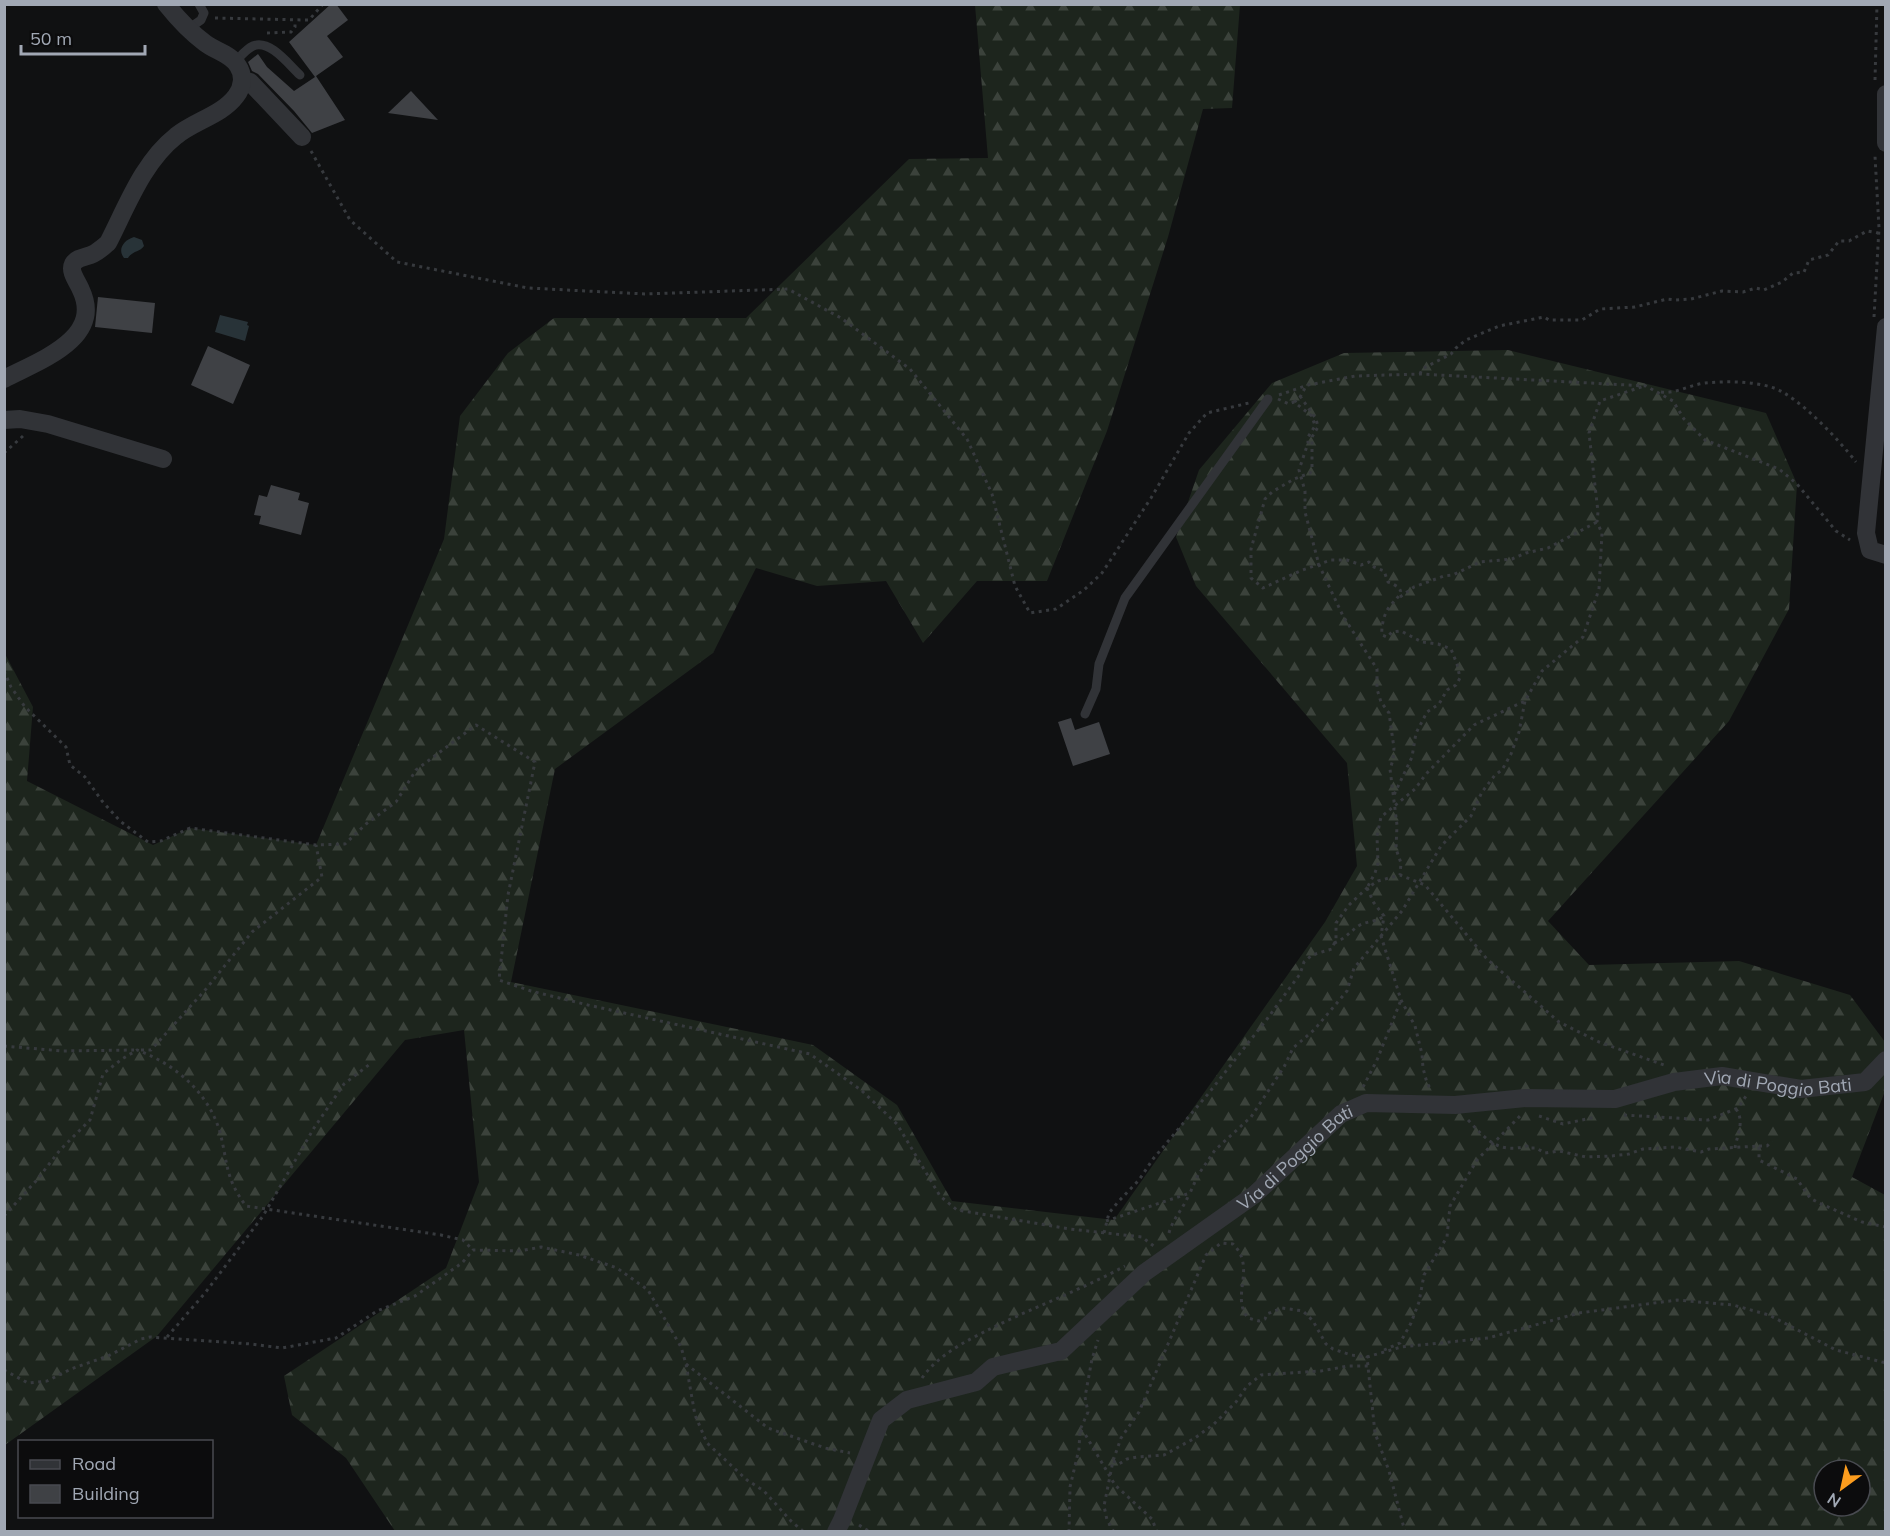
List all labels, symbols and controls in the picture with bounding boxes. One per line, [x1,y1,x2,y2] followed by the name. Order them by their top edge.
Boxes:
[21,18,146,56] scale bar
[30,27,72,50] text: 50 m
[1703,1065,1853,1101] street label: Via di Poggio Bati
[1232,1099,1356,1215] street label: Via di Poggio Bati
[18,1440,213,1518] legend
[72,1452,116,1475] text: Road
[1812,1458,1872,1518] north arrow
[72,1482,140,1505] text: Building
[1823,1489,1844,1512] text: N

